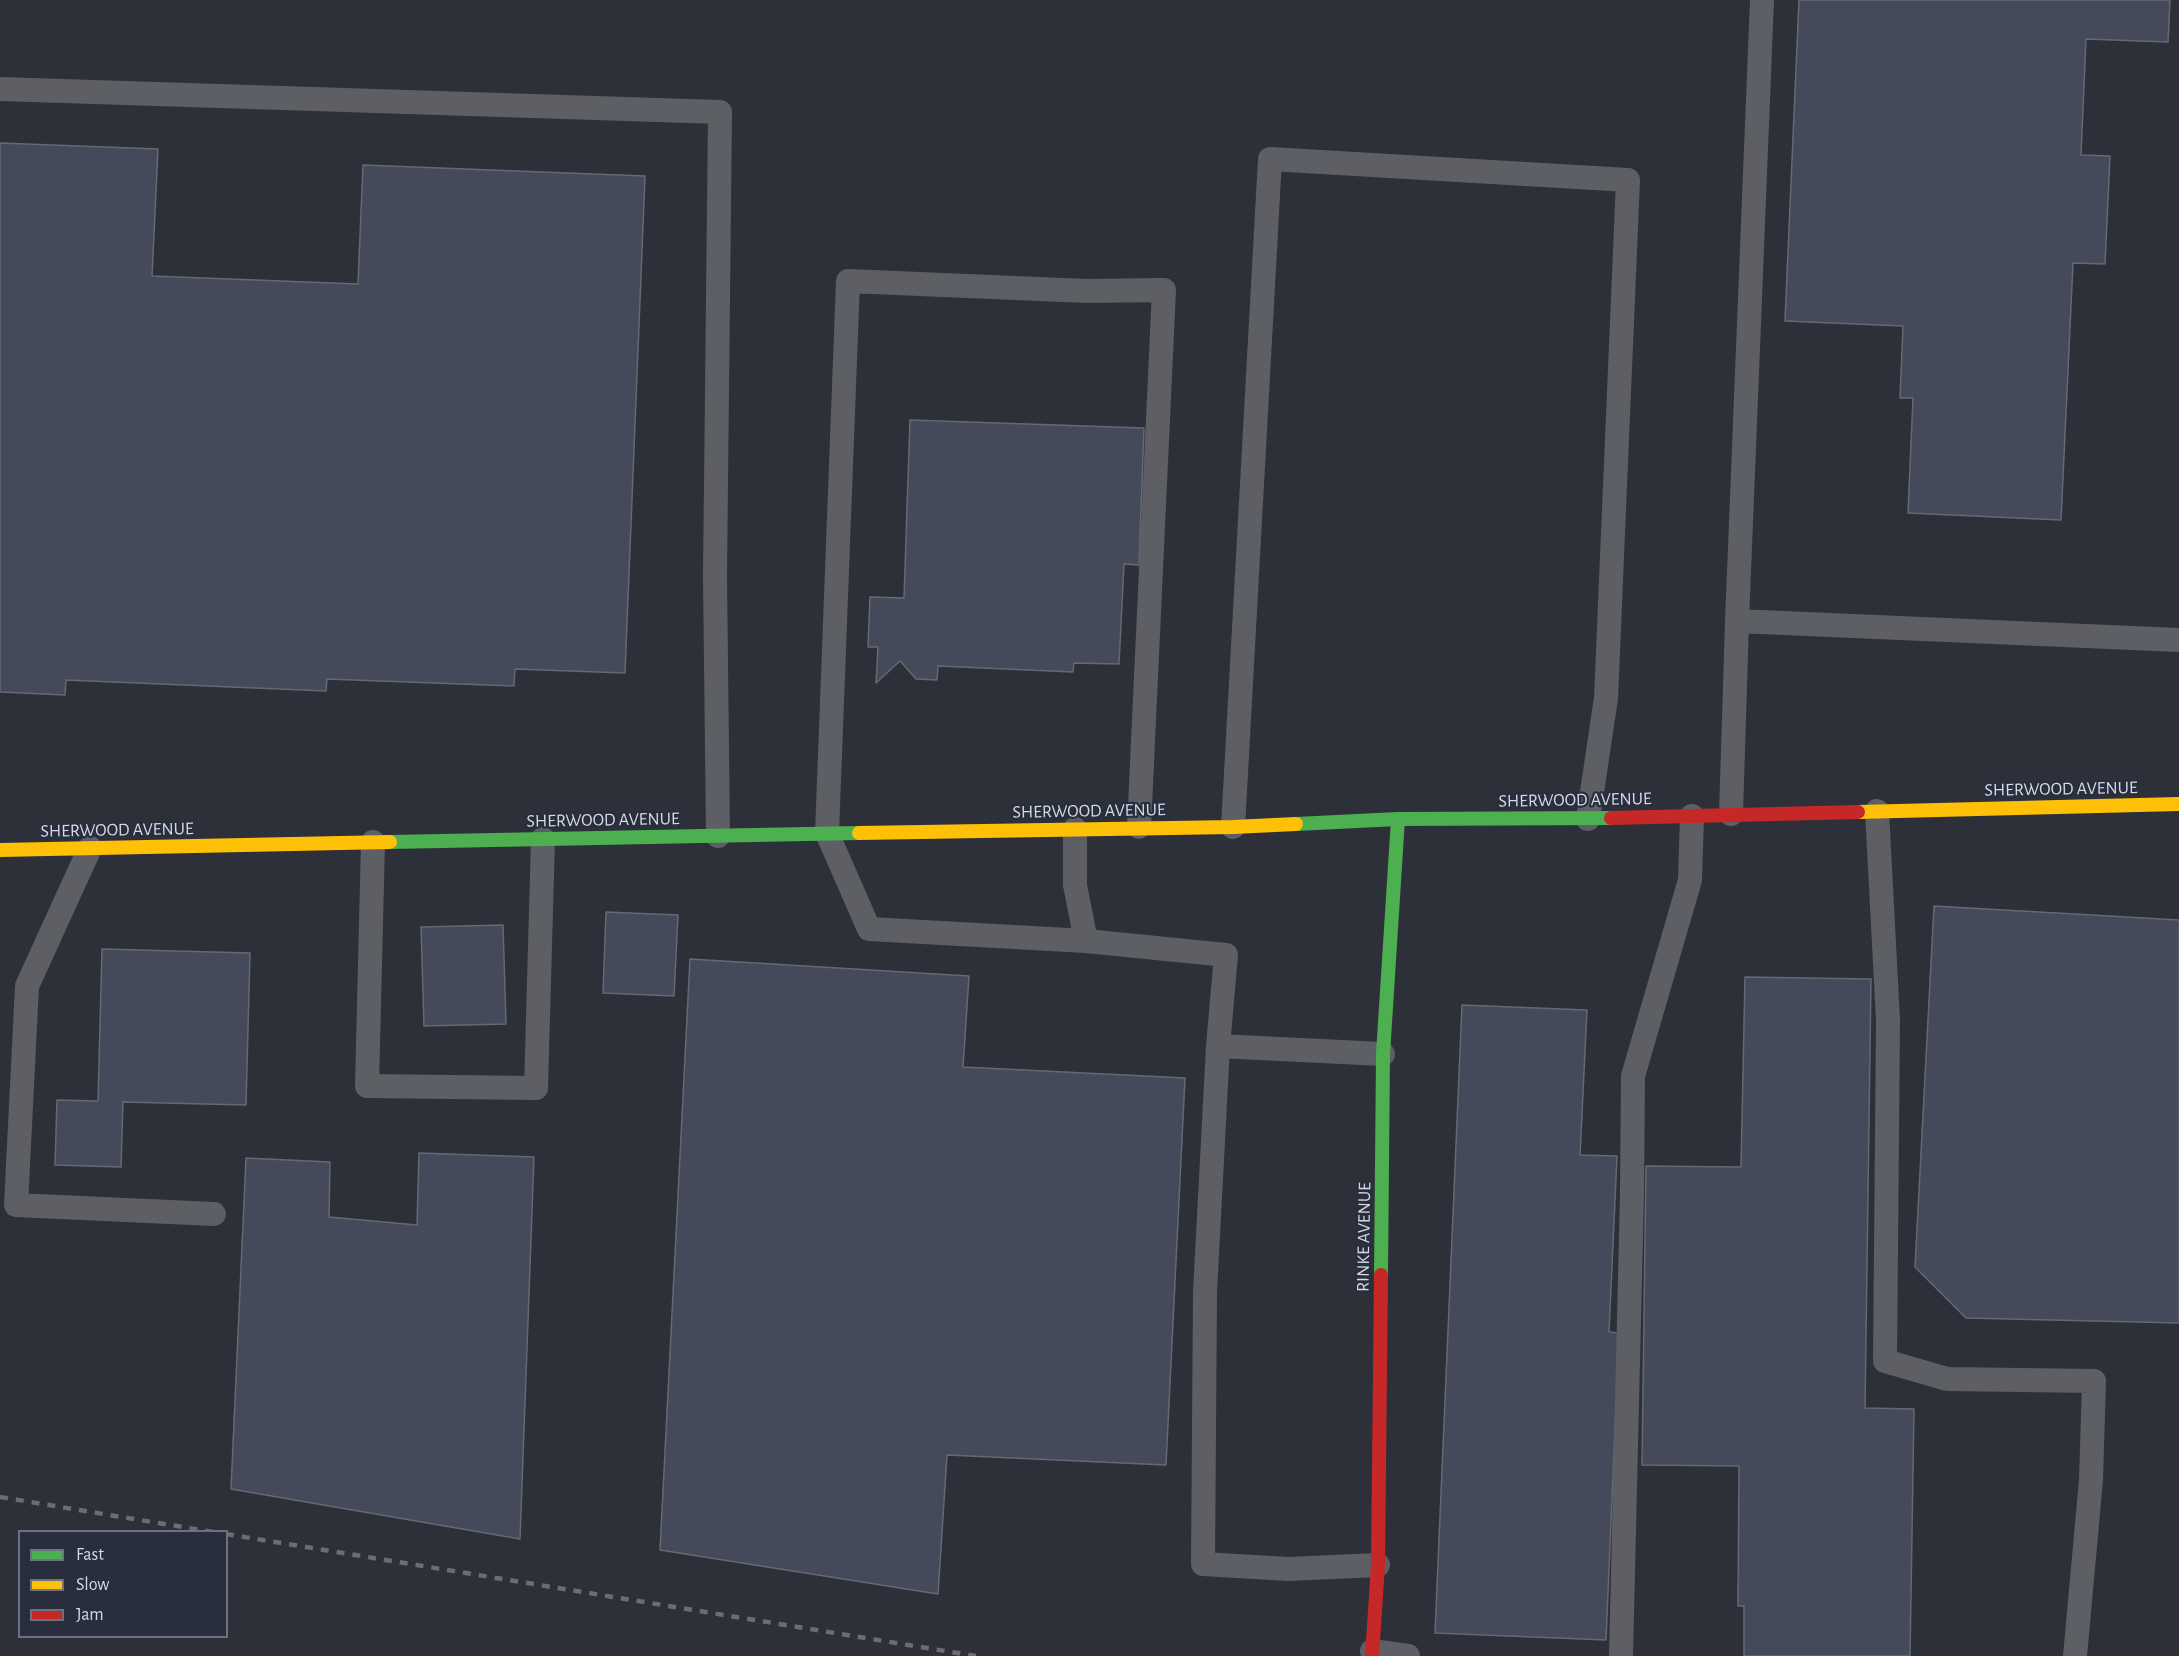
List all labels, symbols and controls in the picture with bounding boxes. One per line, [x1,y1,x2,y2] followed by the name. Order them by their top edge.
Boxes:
[1984,777,2138,801] street label: SHERWOOD AVENUE
[1498,788,1652,812] street label: SHERWOOD AVENUE
[1012,799,1166,823] street label: SHERWOOD AVENUE
[526,808,680,832] street label: SHERWOOD AVENUE
[40,818,194,842] street label: SHERWOOD AVENUE
[1352,1182,1376,1292] street label: RINKE AVENUE
[18,1530,228,1638] legend
[76,1546,104,1564] text: Fast
[76,1576,109,1594] text: Slow
[76,1606,104,1624] text: Jam

